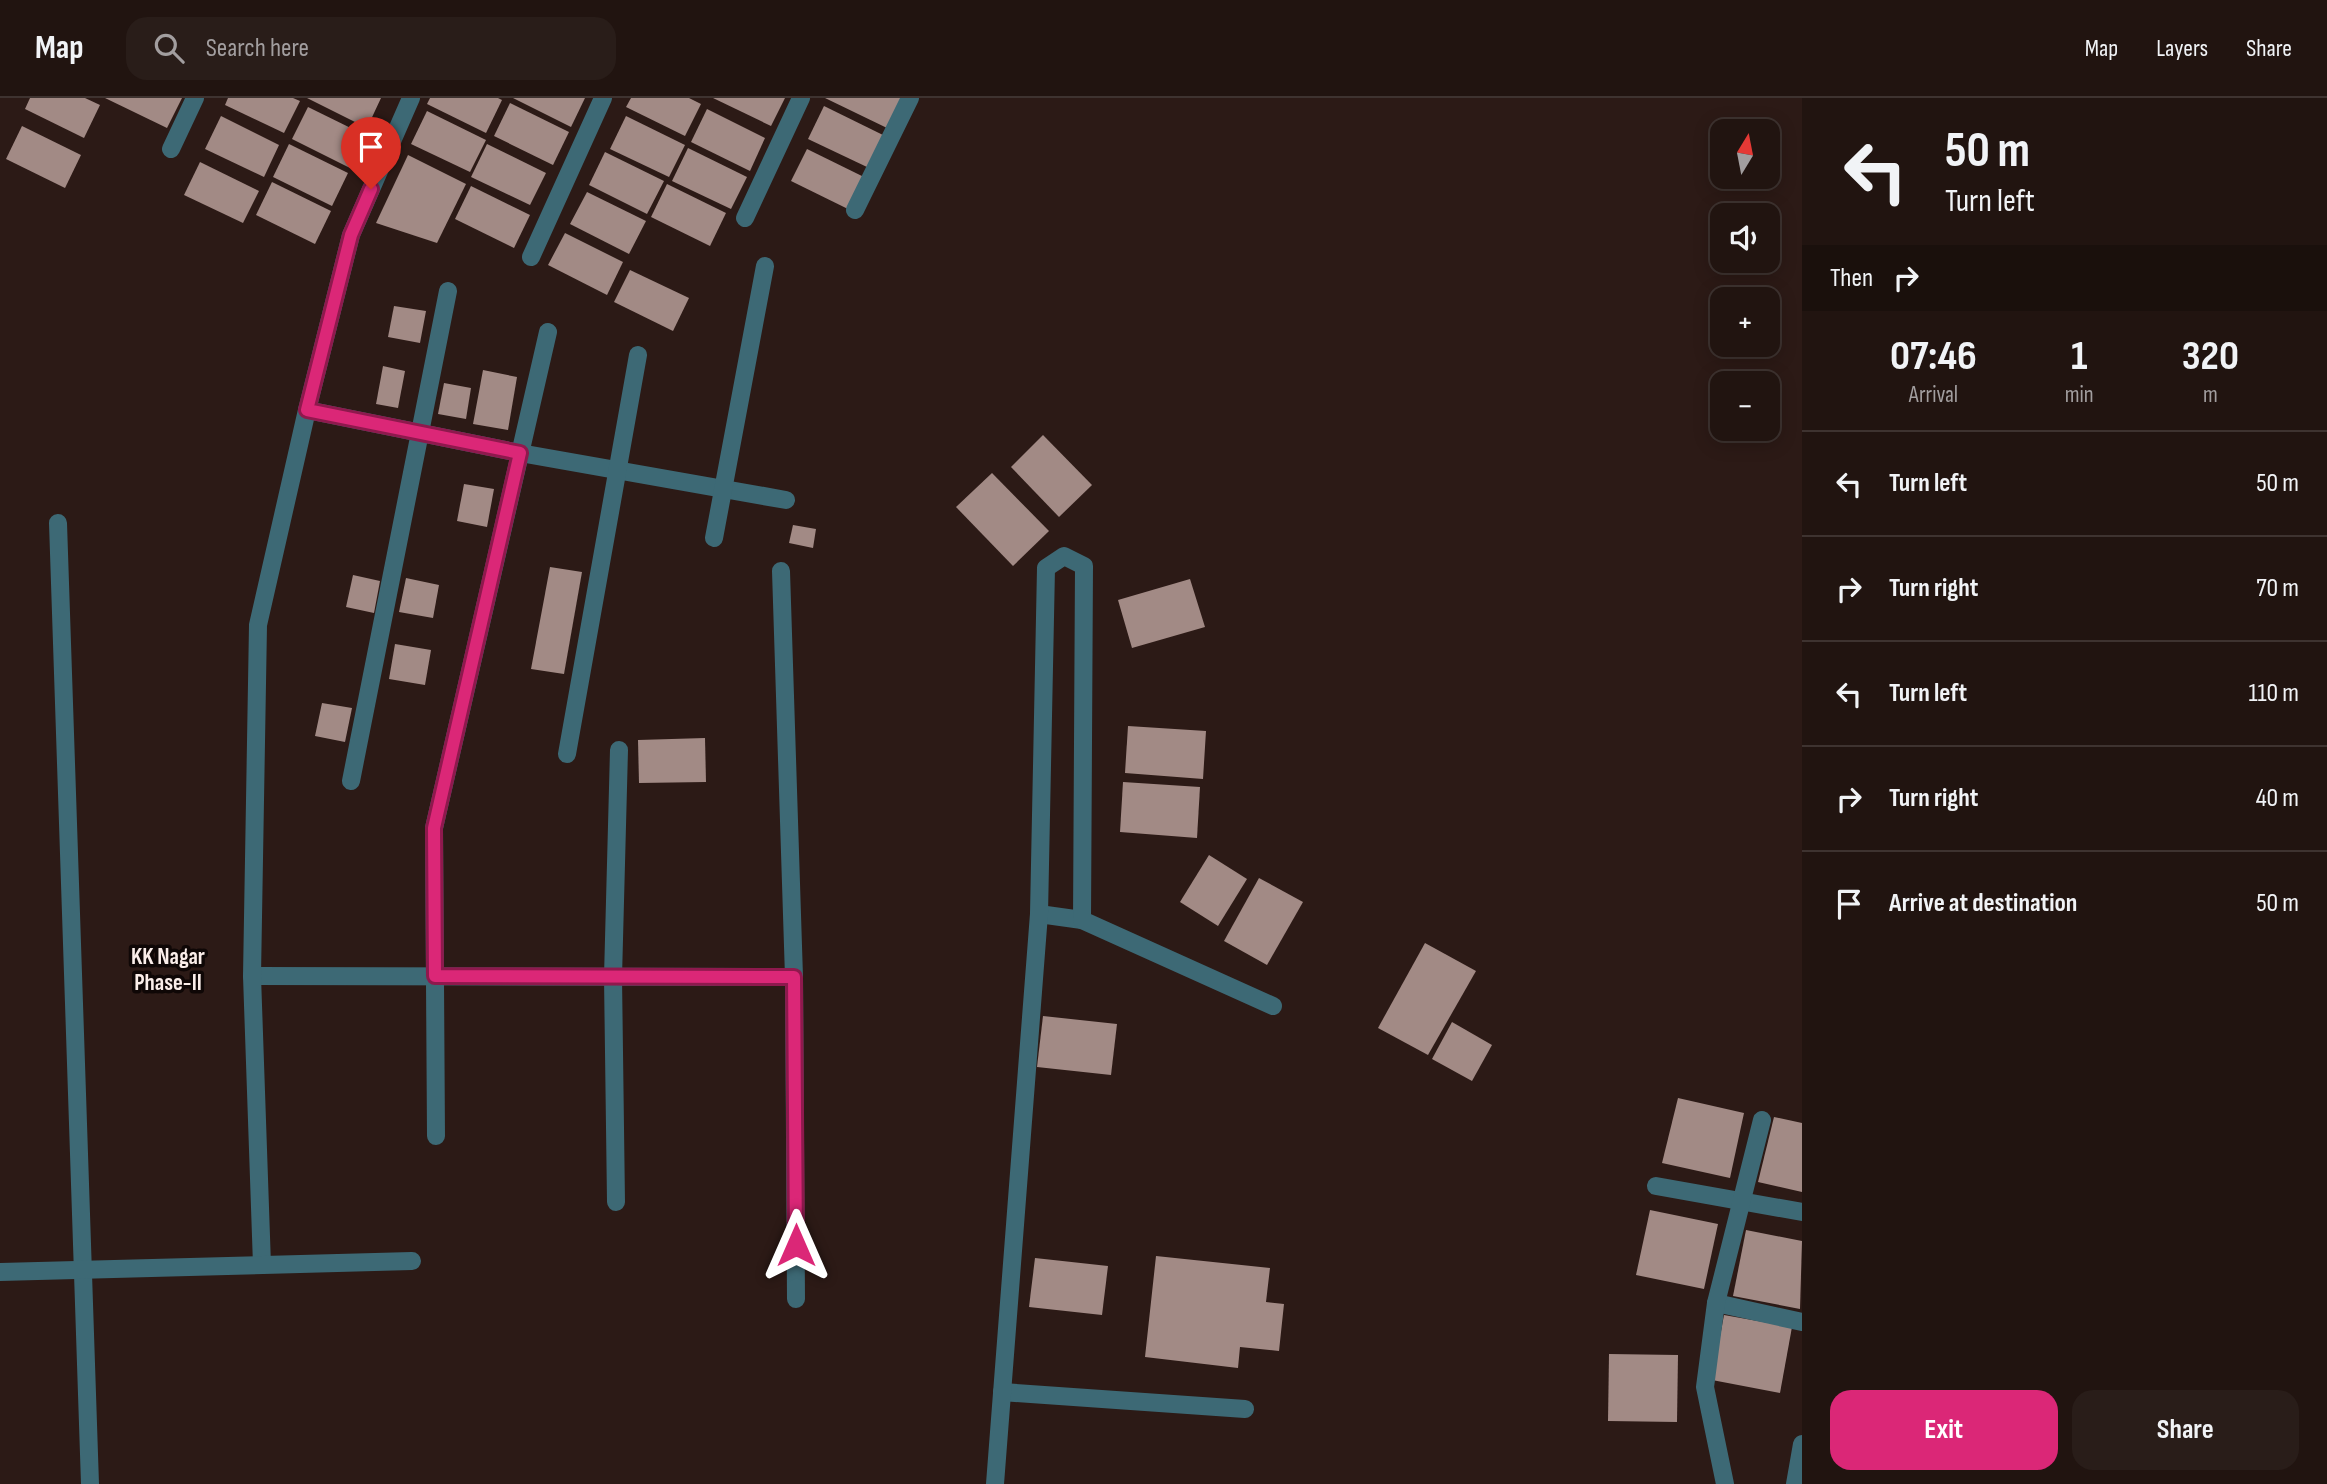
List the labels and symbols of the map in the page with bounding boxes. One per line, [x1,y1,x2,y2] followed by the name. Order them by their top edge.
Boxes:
[341,117,401,189] pin
[1710,119,1780,189] north arrow
[131,943,205,997] district label: KK Nagar Phase-II
[759,1208,833,1282] position arrow

